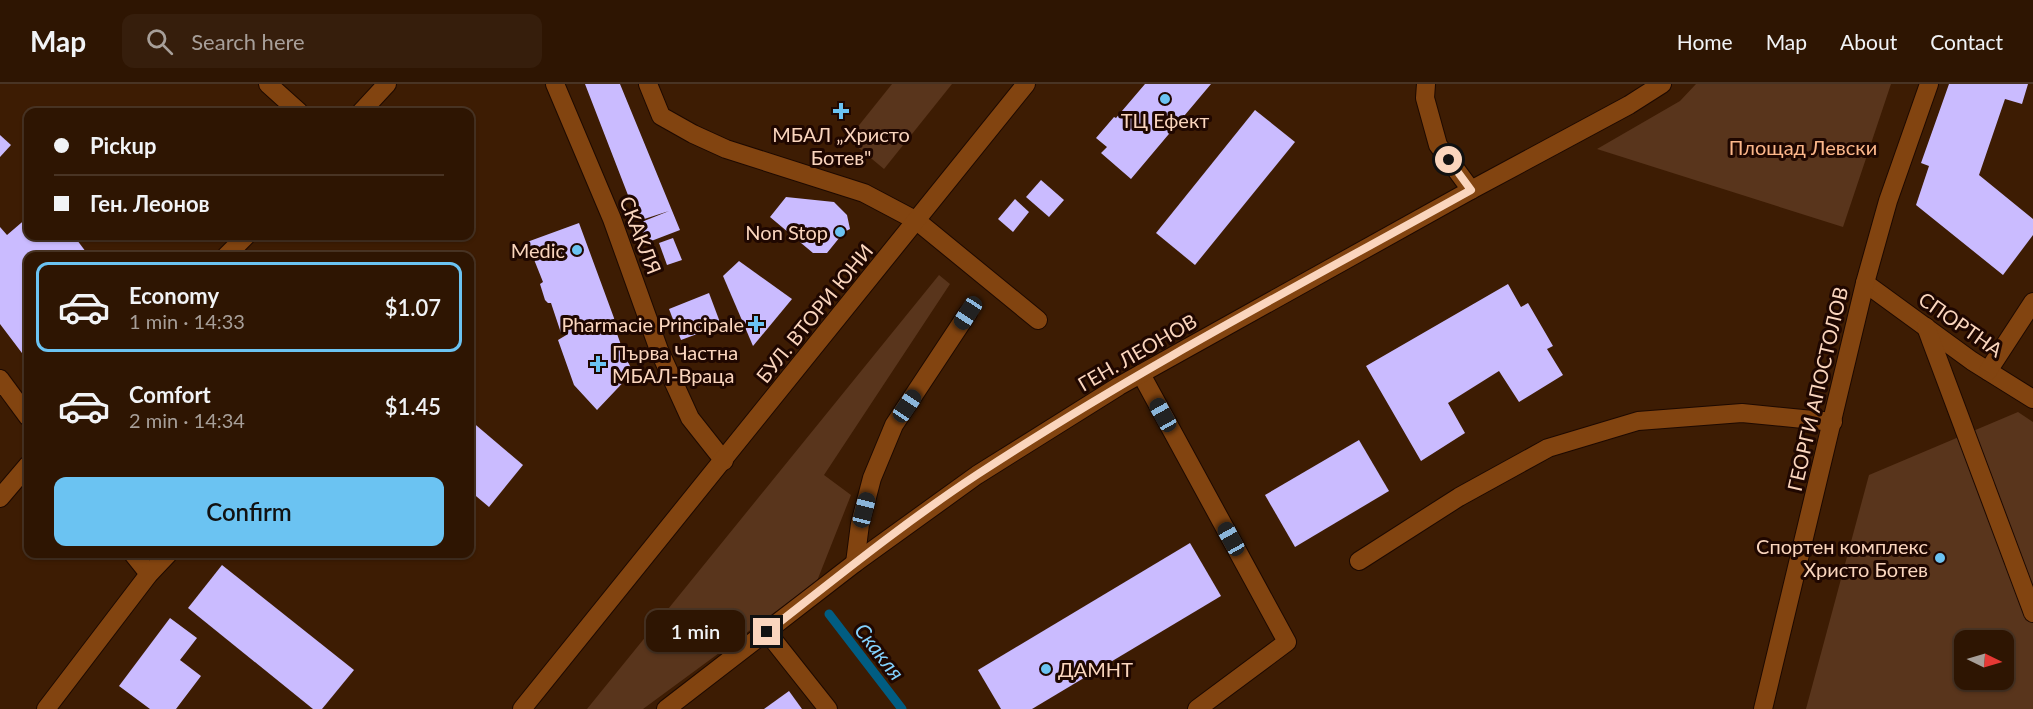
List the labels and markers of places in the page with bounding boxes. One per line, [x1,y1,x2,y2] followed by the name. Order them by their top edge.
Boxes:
[1158,92,1172,106] marker: ТЦ Ефект
[832,102,850,120] marker: МБАЛ „Христо Ботев"
[1121,108,1209,132] place label: ТЦ Ефект
[772,122,910,169] place label: МБАЛ „Христо Ботев"
[745,220,828,244] place label: Non Stop
[833,225,847,239] marker: Non Stop
[511,238,565,262] place label: Medic
[570,243,584,257] marker: Medic
[561,312,744,336] place label: Pharmacie Principale
[749,317,763,331] marker: Pharmacie Principale
[612,340,738,387] place label: Първа Частна МБАЛ-Враца
[589,355,607,373] marker: Първа Частна МБАЛ-Враца
[1756,534,1928,581] place label: Спортен комплекс Христо Ботев
[1933,551,1947,565] marker: Спортен комплекс Христо Ботев
[1058,657,1133,681] place label: ДАМНТ
[1039,662,1053,676] marker: ДАМНТ

